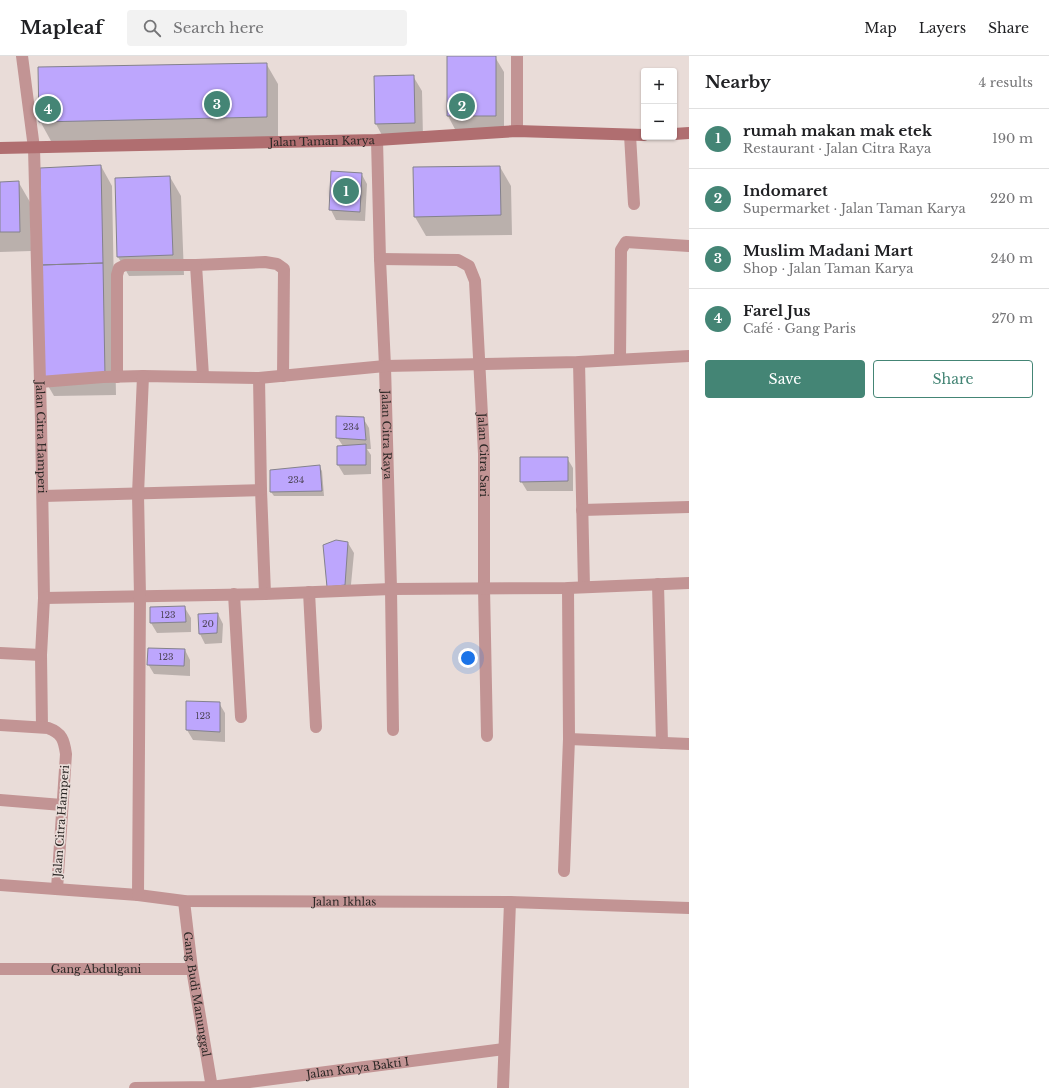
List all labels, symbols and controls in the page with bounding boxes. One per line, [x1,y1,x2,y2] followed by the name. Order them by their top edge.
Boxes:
[127,10,407,46] search box
[20,16,103,39] text: Mapleaf
[141,17,163,39] icon: search
[173,18,264,37] text: Search here
[864,19,897,37] text: Map
[919,19,966,37] text: Layers
[988,19,1029,37] text: Share
[641,68,677,140] map controls
[641,68,677,104] button: +
[705,72,771,93] text: Nearby
[979,74,1033,91] text: 4 results
[204,89,230,119] pin: 3
[449,91,475,121] pin: 2
[35,94,61,124] pin: 4
[641,104,677,140] button: −
[743,121,932,140] text: rumah makan mak etek
[715,130,721,147] text: 1
[992,130,1033,147] text: 190 m
[267,133,376,149] street label: Jalan Taman Karya
[743,140,931,157] text: Restaurant · Jalan Citra Raya
[333,176,359,206] pin: 1
[743,181,828,200] text: Indomaret
[714,190,722,207] text: 2
[990,190,1033,207] text: 220 m
[743,200,966,217] text: Supermarket · Jalan Taman Karya
[743,241,913,260] text: Muslim Madani Mart
[714,250,722,267] text: 3
[990,250,1033,267] text: 240 m
[743,260,913,277] text: Shop · Jalan Taman Karya
[743,301,811,320] text: Farel Jus
[714,310,722,327] text: 4
[992,310,1033,327] text: 270 m
[743,320,856,337] text: Café · Gang Paris
[705,360,865,398] button: Save
[873,360,1033,398] button: Share
[33,379,49,494] street label: Jalan Citra Hamperi
[379,388,395,481] street label: Jalan Citra Raya
[475,411,491,497] street label: Jalan Citra Sari
[343,421,359,432] house number: 234
[288,474,304,485] house number: 234
[160,609,176,620] house number: 123
[202,618,214,629] house number: 20
[458,648,478,668] your location
[158,651,174,662] house number: 123
[195,710,211,721] house number: 123
[50,764,72,880] street label: Jalan Citra Hamperi
[310,894,376,909] street label: Jalan Ikhlas
[181,931,214,1058] street label: Gang Budi Manunggal
[51,962,142,976] street label: Gang Abdulgani
[304,1054,410,1082] street label: Jalan Karya Bakti I

